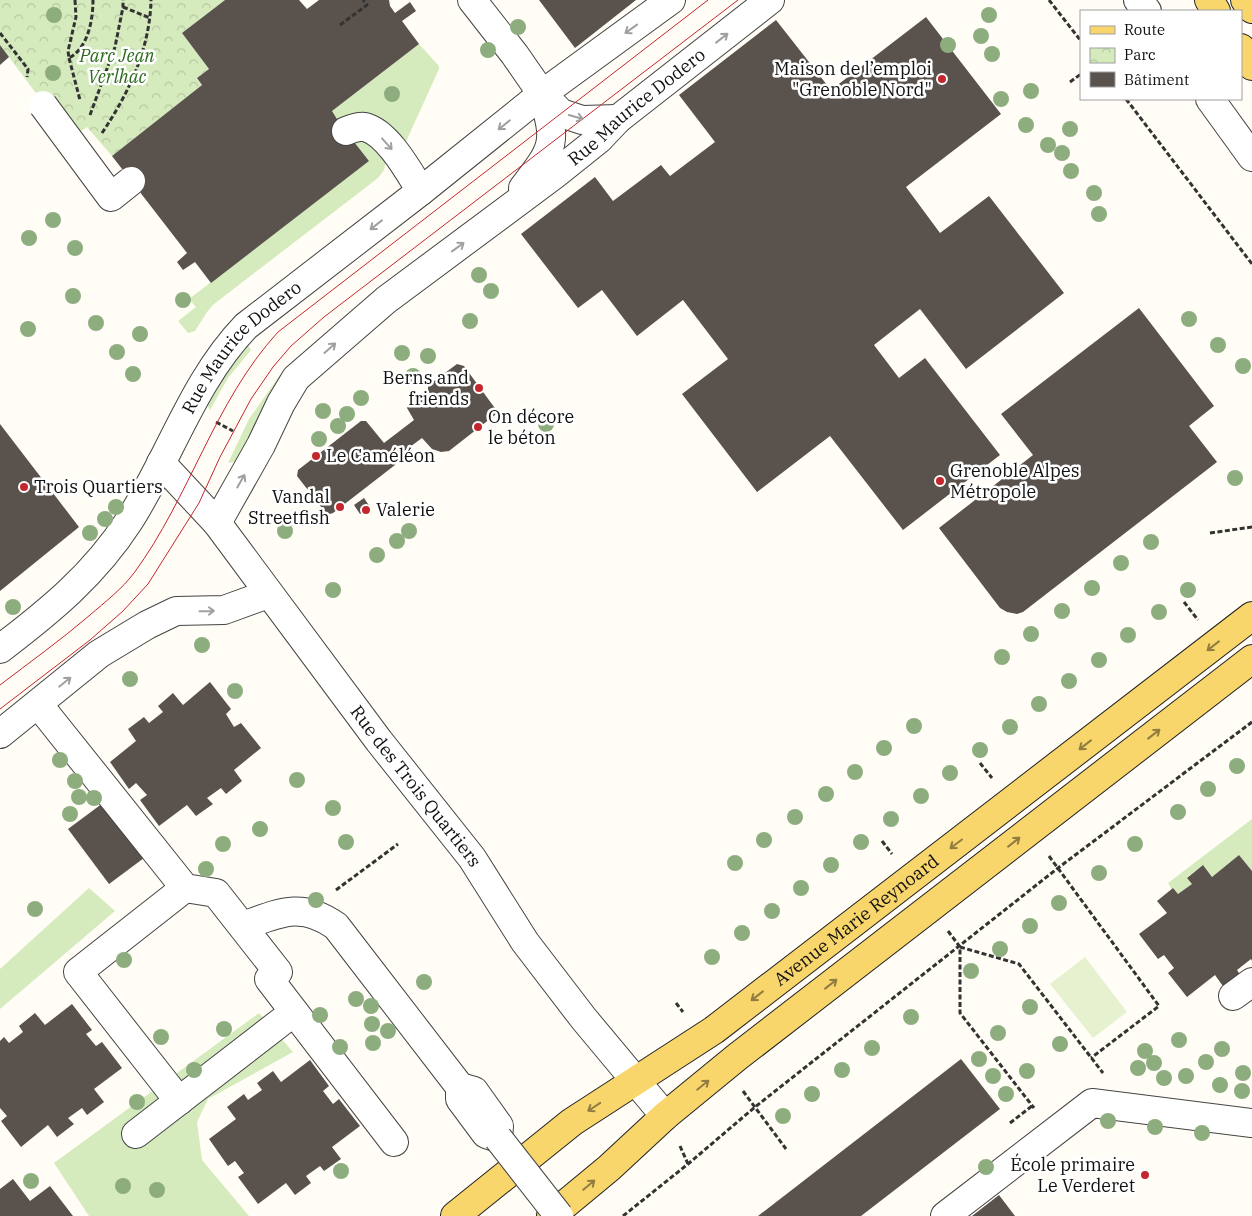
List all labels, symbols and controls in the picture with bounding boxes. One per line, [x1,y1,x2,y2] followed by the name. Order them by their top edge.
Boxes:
[1080,10,1242,100] legend
[1124,20,1165,39] text: Route
[625,24,639,34] one-way arrow
[715,32,728,43] one-way arrow
[563,43,710,170] street label: Rue Maurice Dodero
[78,44,155,88] park label: Parc Jean Verlhac
[1124,45,1156,64] text: Parc
[774,57,932,101] place label: Maison de l’emploi "Grenoble Nord"
[1124,70,1189,89] text: Bâtiment
[936,73,948,85] marker: Maison de l’emploi "Grenoble Nord"
[568,113,584,123] one-way arrow
[497,119,510,130] one-way arrow
[382,138,393,151] one-way arrow
[370,220,383,231] one-way arrow
[451,242,465,252] one-way arrow
[176,275,306,418] street label: Rue Maurice Dodero
[324,342,337,354] one-way arrow
[383,366,469,410] place label: Berns and friends
[473,382,485,394] marker: Berns and friends
[488,405,574,449] place label: On décore le béton
[472,421,484,433] marker: On décore le béton
[326,444,435,467] place label: Le Caméléon
[310,450,322,462] marker: Le Caméléon
[950,459,1079,503] place label: Grenoble Alpes Métropole
[236,473,246,488] one-way arrow
[34,475,163,498] place label: Trois Quartiers
[934,475,946,487] marker: Grenoble Alpes Métropole
[18,481,30,493] marker: Trois Quartiers
[248,485,330,529] place label: Vandal Streetfish
[376,498,435,521] place label: Valerie
[334,501,346,513] marker: Vandal Streetfish
[360,504,372,516] marker: Valerie
[198,606,215,616] one-way arrow
[1207,641,1220,652] one-way arrow
[59,676,72,687] one-way arrow
[345,701,487,871] street label: Rue des Trois Quartiers
[1147,729,1161,739] one-way arrow
[1078,740,1091,751] one-way arrow
[1007,837,1021,847] one-way arrow
[949,839,963,849] one-way arrow
[769,849,943,991] street label: Avenue Marie Reynoard
[824,979,837,990] one-way arrow
[751,991,764,1002] one-way arrow
[696,1080,709,1091] one-way arrow
[588,1102,602,1112] one-way arrow
[1010,1153,1135,1197] place label: École primaire Le Verderet
[1139,1169,1151,1181] marker: École primaire Le Verderet
[582,1179,595,1190] one-way arrow

